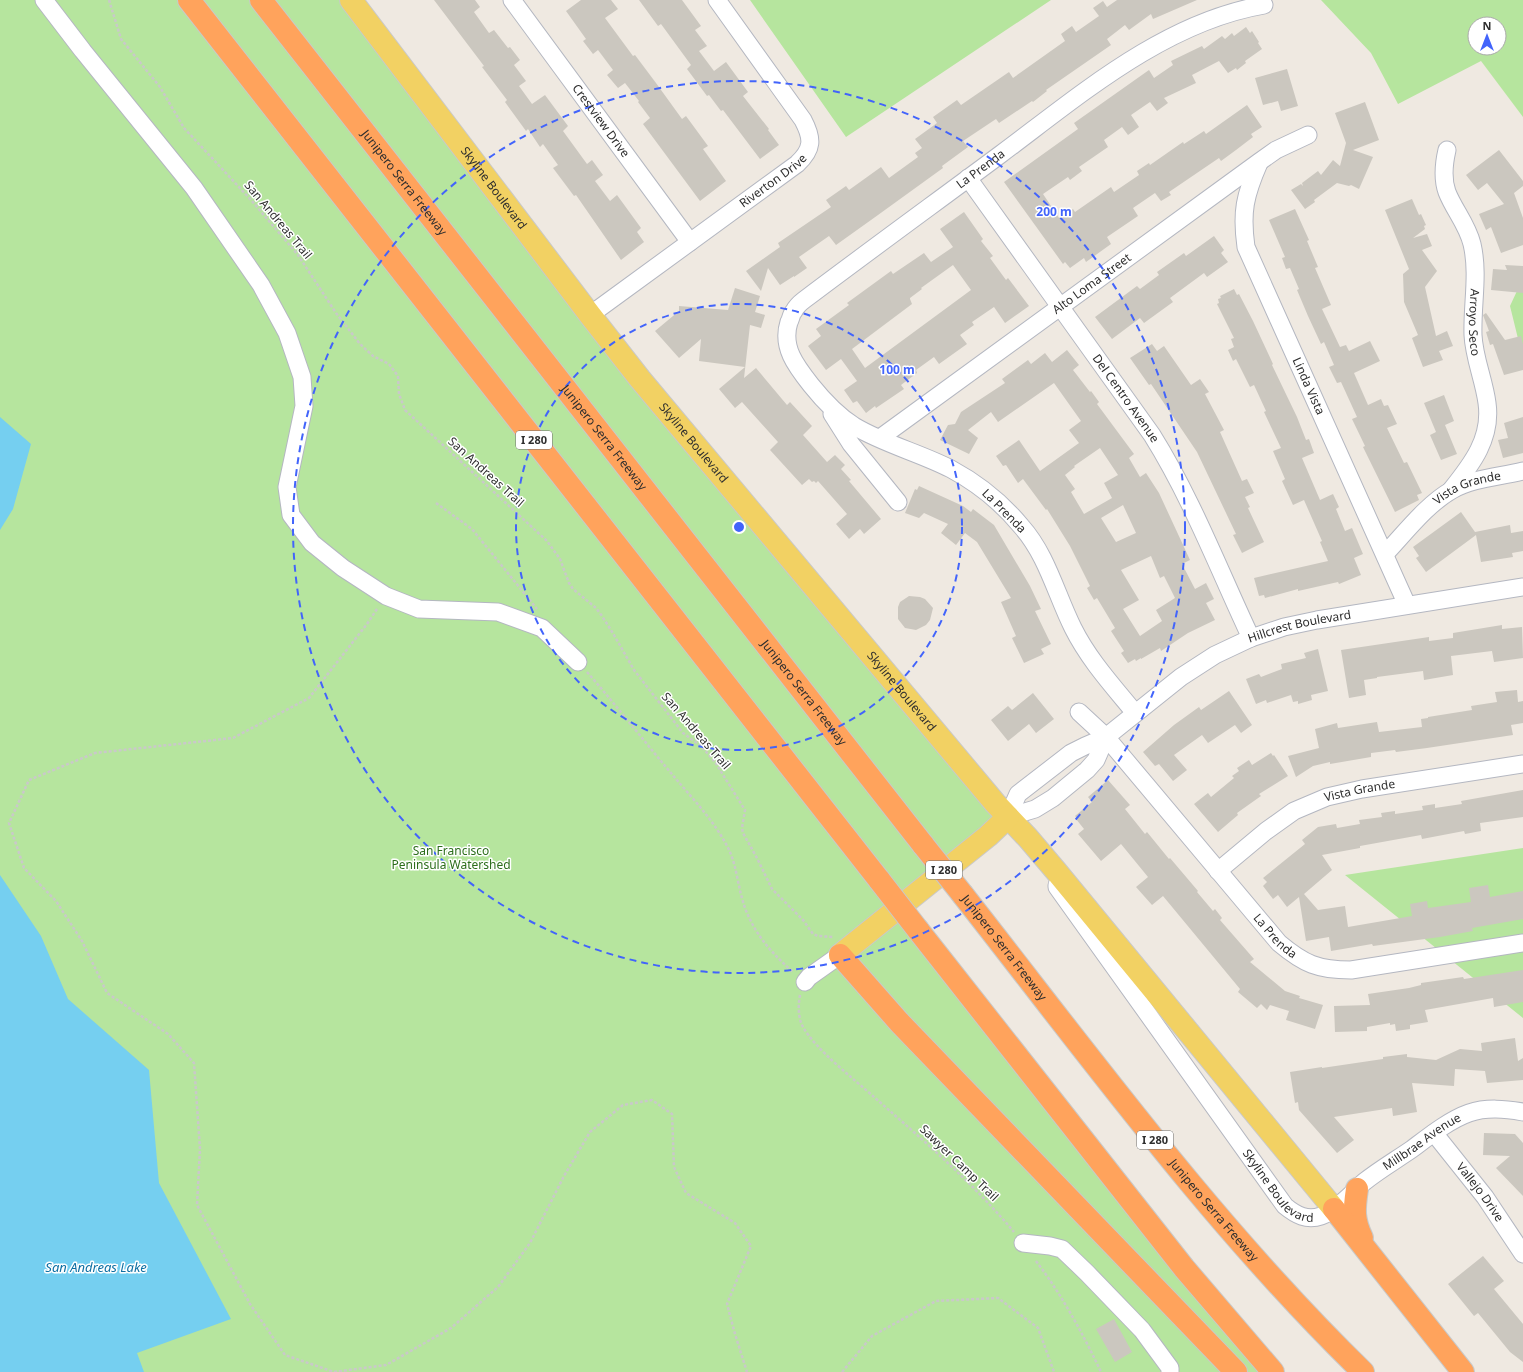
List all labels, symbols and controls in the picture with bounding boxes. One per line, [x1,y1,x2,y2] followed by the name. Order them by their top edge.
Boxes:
[1467,16,1507,56] north arrow
[1483,18,1491,33] text: N
[569,80,634,161] street label: Crestview Drive
[357,125,452,239] street label: Junipero Serra Freeway
[457,143,531,233] street label: Skyline Boulevard
[953,145,1008,192] street label: La Prenda
[736,150,811,211] street label: Riverton Drive
[241,177,316,262] street label: San Andreas Trail
[1036,203,1072,220] text: 200 m
[1049,249,1135,318] street label: Alto Loma Street
[1465,288,1485,357] street label: Arroyo Seco
[1089,350,1164,446] street label: Del Centro Avenue
[1289,354,1329,417] street label: Linda Vista
[879,361,915,378] text: 100 m
[557,380,652,494] street label: Junipero Serra Freeway
[655,399,732,486] street label: Skyline Boulevard
[516,431,552,449] road number: I 280
[445,433,528,510] street label: San Andreas Trail
[1429,467,1502,508] street label: Vista Grande
[978,485,1030,537] street label: La Prenda
[732,520,746,534] centre of rings
[1245,606,1352,646] street label: Hillcrest Boulevard
[757,635,852,749] street label: Junipero Serra Freeway
[863,647,940,735] street label: Skyline Boulevard
[658,688,735,773] street label: San Andreas Trail
[1322,775,1396,805] street label: Vista Grande
[391,842,511,873] park label: San Francisco Peninsula Watershed
[926,861,962,879] road number: I 280
[957,890,1052,1005] street label: Junipero Serra Freeway
[1250,910,1300,962] street label: La Prenda
[1379,1109,1464,1174] street label: Millbrae Avenue
[916,1121,1002,1205] street label: Sawyer Camp Trail
[1137,1131,1173,1149] road number: I 280
[1239,1145,1314,1226] street label: Skyline Boulevard
[1165,1154,1263,1266] street label: Junipero Serra Freeway
[1453,1159,1508,1225] street label: Vallejo Drive
[45,1258,147,1276] water label: San Andreas Lake

